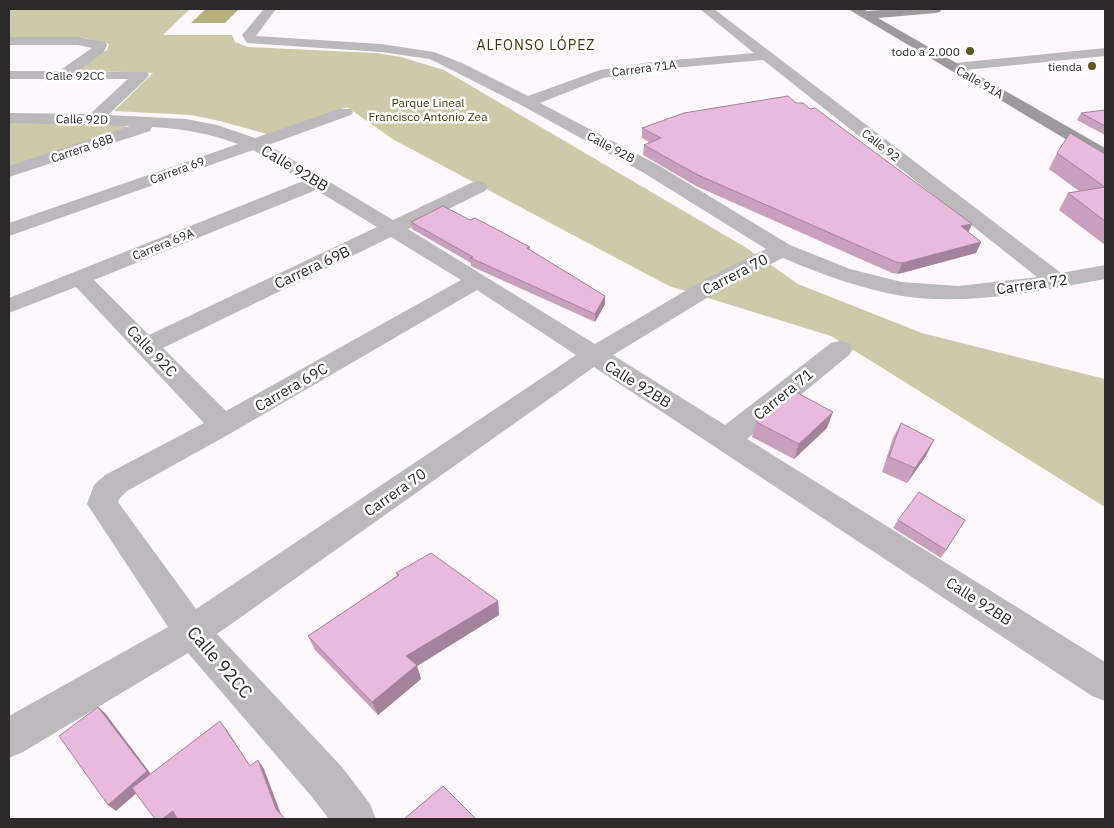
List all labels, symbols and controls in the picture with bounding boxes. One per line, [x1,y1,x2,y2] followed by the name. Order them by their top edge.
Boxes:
[476,35,596,54] district label: ALFONSO LÓPEZ
[891,44,960,59] place label: todo a 2.000
[964,45,976,57] marker: todo a 2.000
[611,57,677,79] street label: Carrera 71A
[1048,59,1083,74] place label: tienda
[1086,60,1098,72] marker: tienda
[954,63,1006,102] street label: Calle 91A
[46,68,105,83] street label: Calle 92CC
[368,95,488,124] park label: Parque Lineal Francisco Antonio Zea
[56,111,108,127] street label: Calle 92D
[859,125,903,165] street label: Calle 92
[585,128,638,166] street label: Calle 92B
[49,130,115,166] street label: Carrera 68B
[258,141,332,195] street label: Calle 92BB
[148,153,206,187] street label: Carrera 69
[130,225,196,263] street label: Carrera 69A
[271,241,353,293] street label: Carrera 69B
[699,249,771,299] street label: Carrera 70
[995,270,1069,298] street label: Carrera 72
[123,321,181,381] street label: Calle 92C
[601,356,675,412] street label: Calle 92BB
[251,359,331,415] street label: Carrera 69C
[749,364,817,424] street label: Carrera 71
[360,464,430,520] street label: Carrera 70
[942,573,1016,629] street label: Calle 92BB
[182,621,258,703] street label: Calle 92CC

